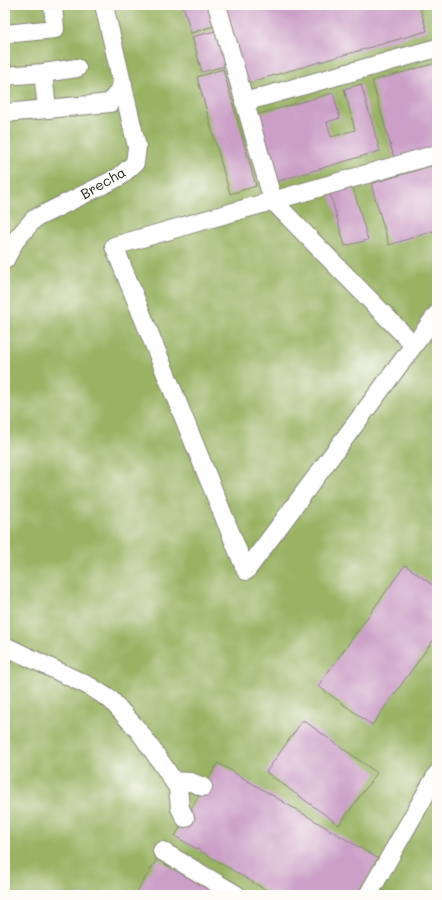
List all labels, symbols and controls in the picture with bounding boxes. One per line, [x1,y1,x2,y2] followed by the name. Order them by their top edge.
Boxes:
[77,162,129,203] street label: Brecha

